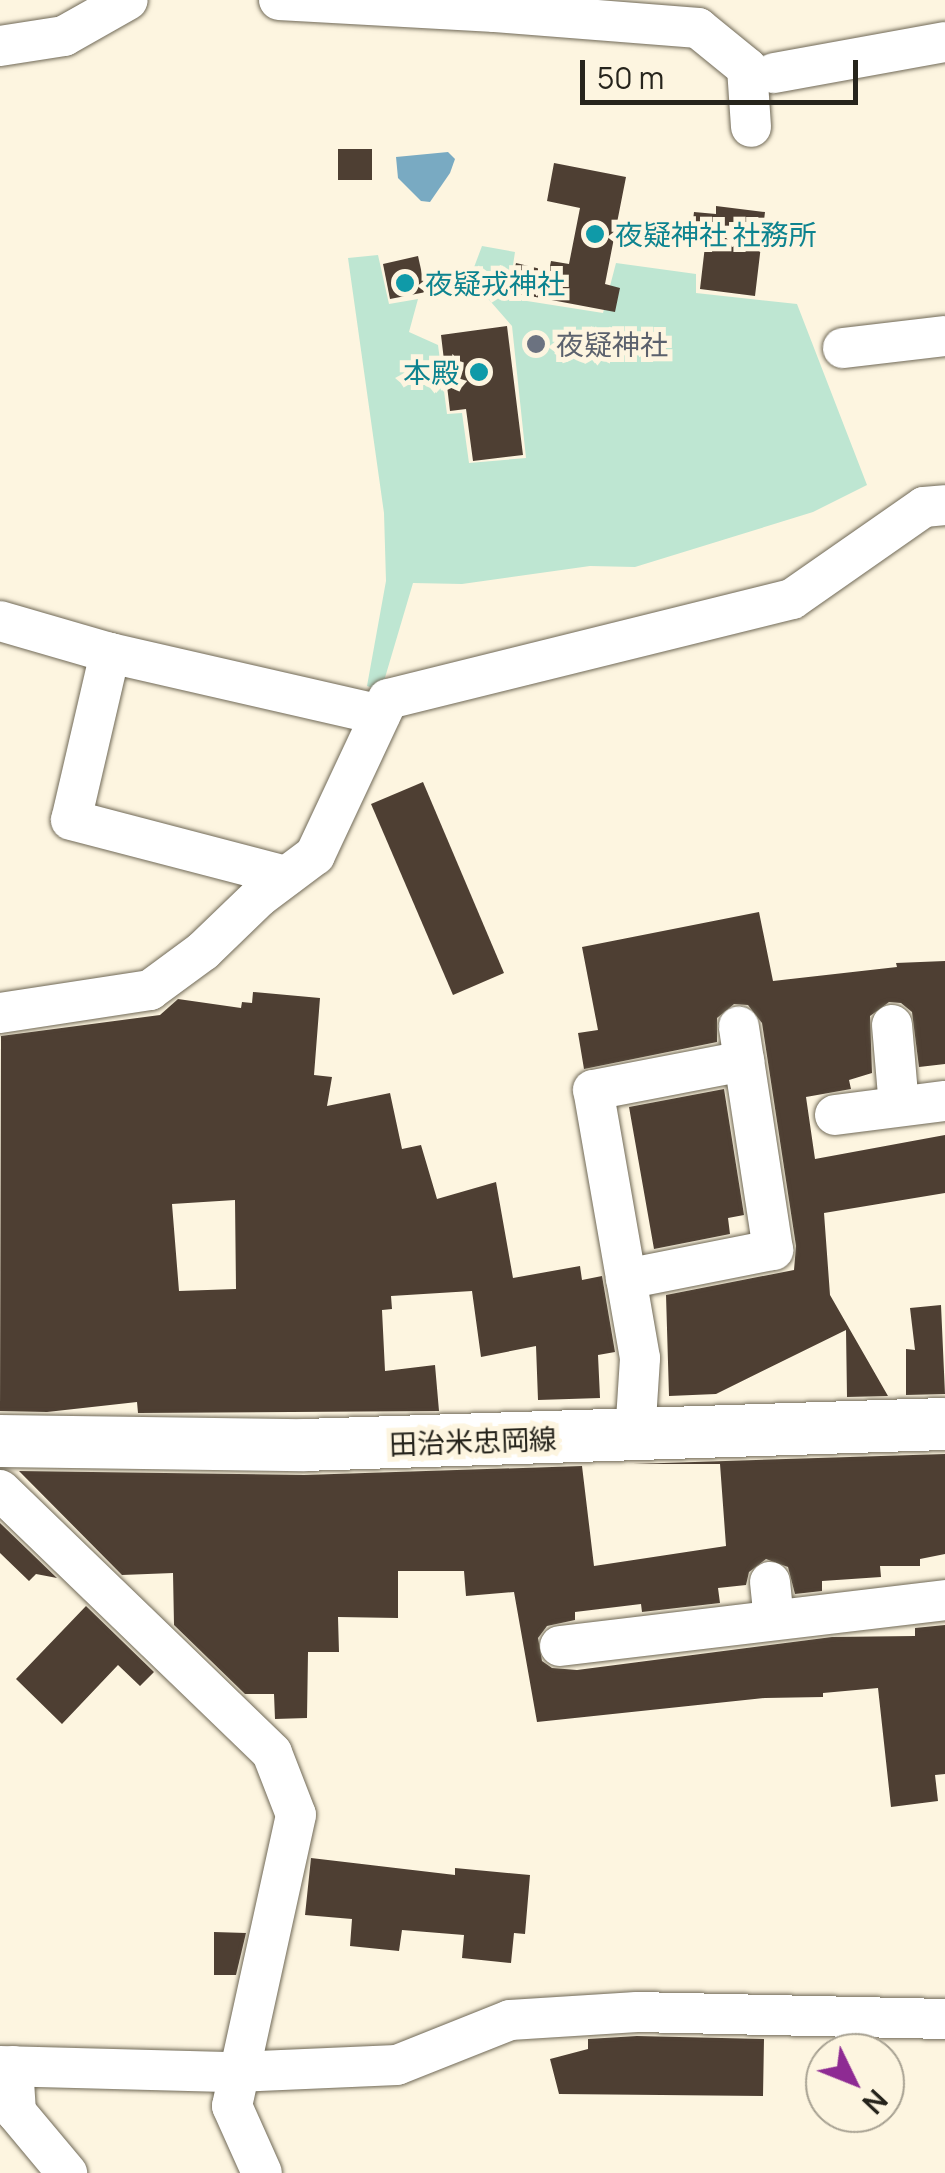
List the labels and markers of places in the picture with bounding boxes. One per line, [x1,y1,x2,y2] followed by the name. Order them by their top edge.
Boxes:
[615,217,817,251] place label: 夜疑神社 社務所
[584,223,606,245] marker: 夜疑神社 社務所
[425,266,565,300] place label: 夜疑戎神社
[394,272,416,294] marker: 夜疑戎神社
[556,327,668,361] place label: 夜疑神社
[525,333,547,355] marker: 夜疑神社
[403,355,459,389] place label: 本殿
[468,361,490,383] marker: 本殿

